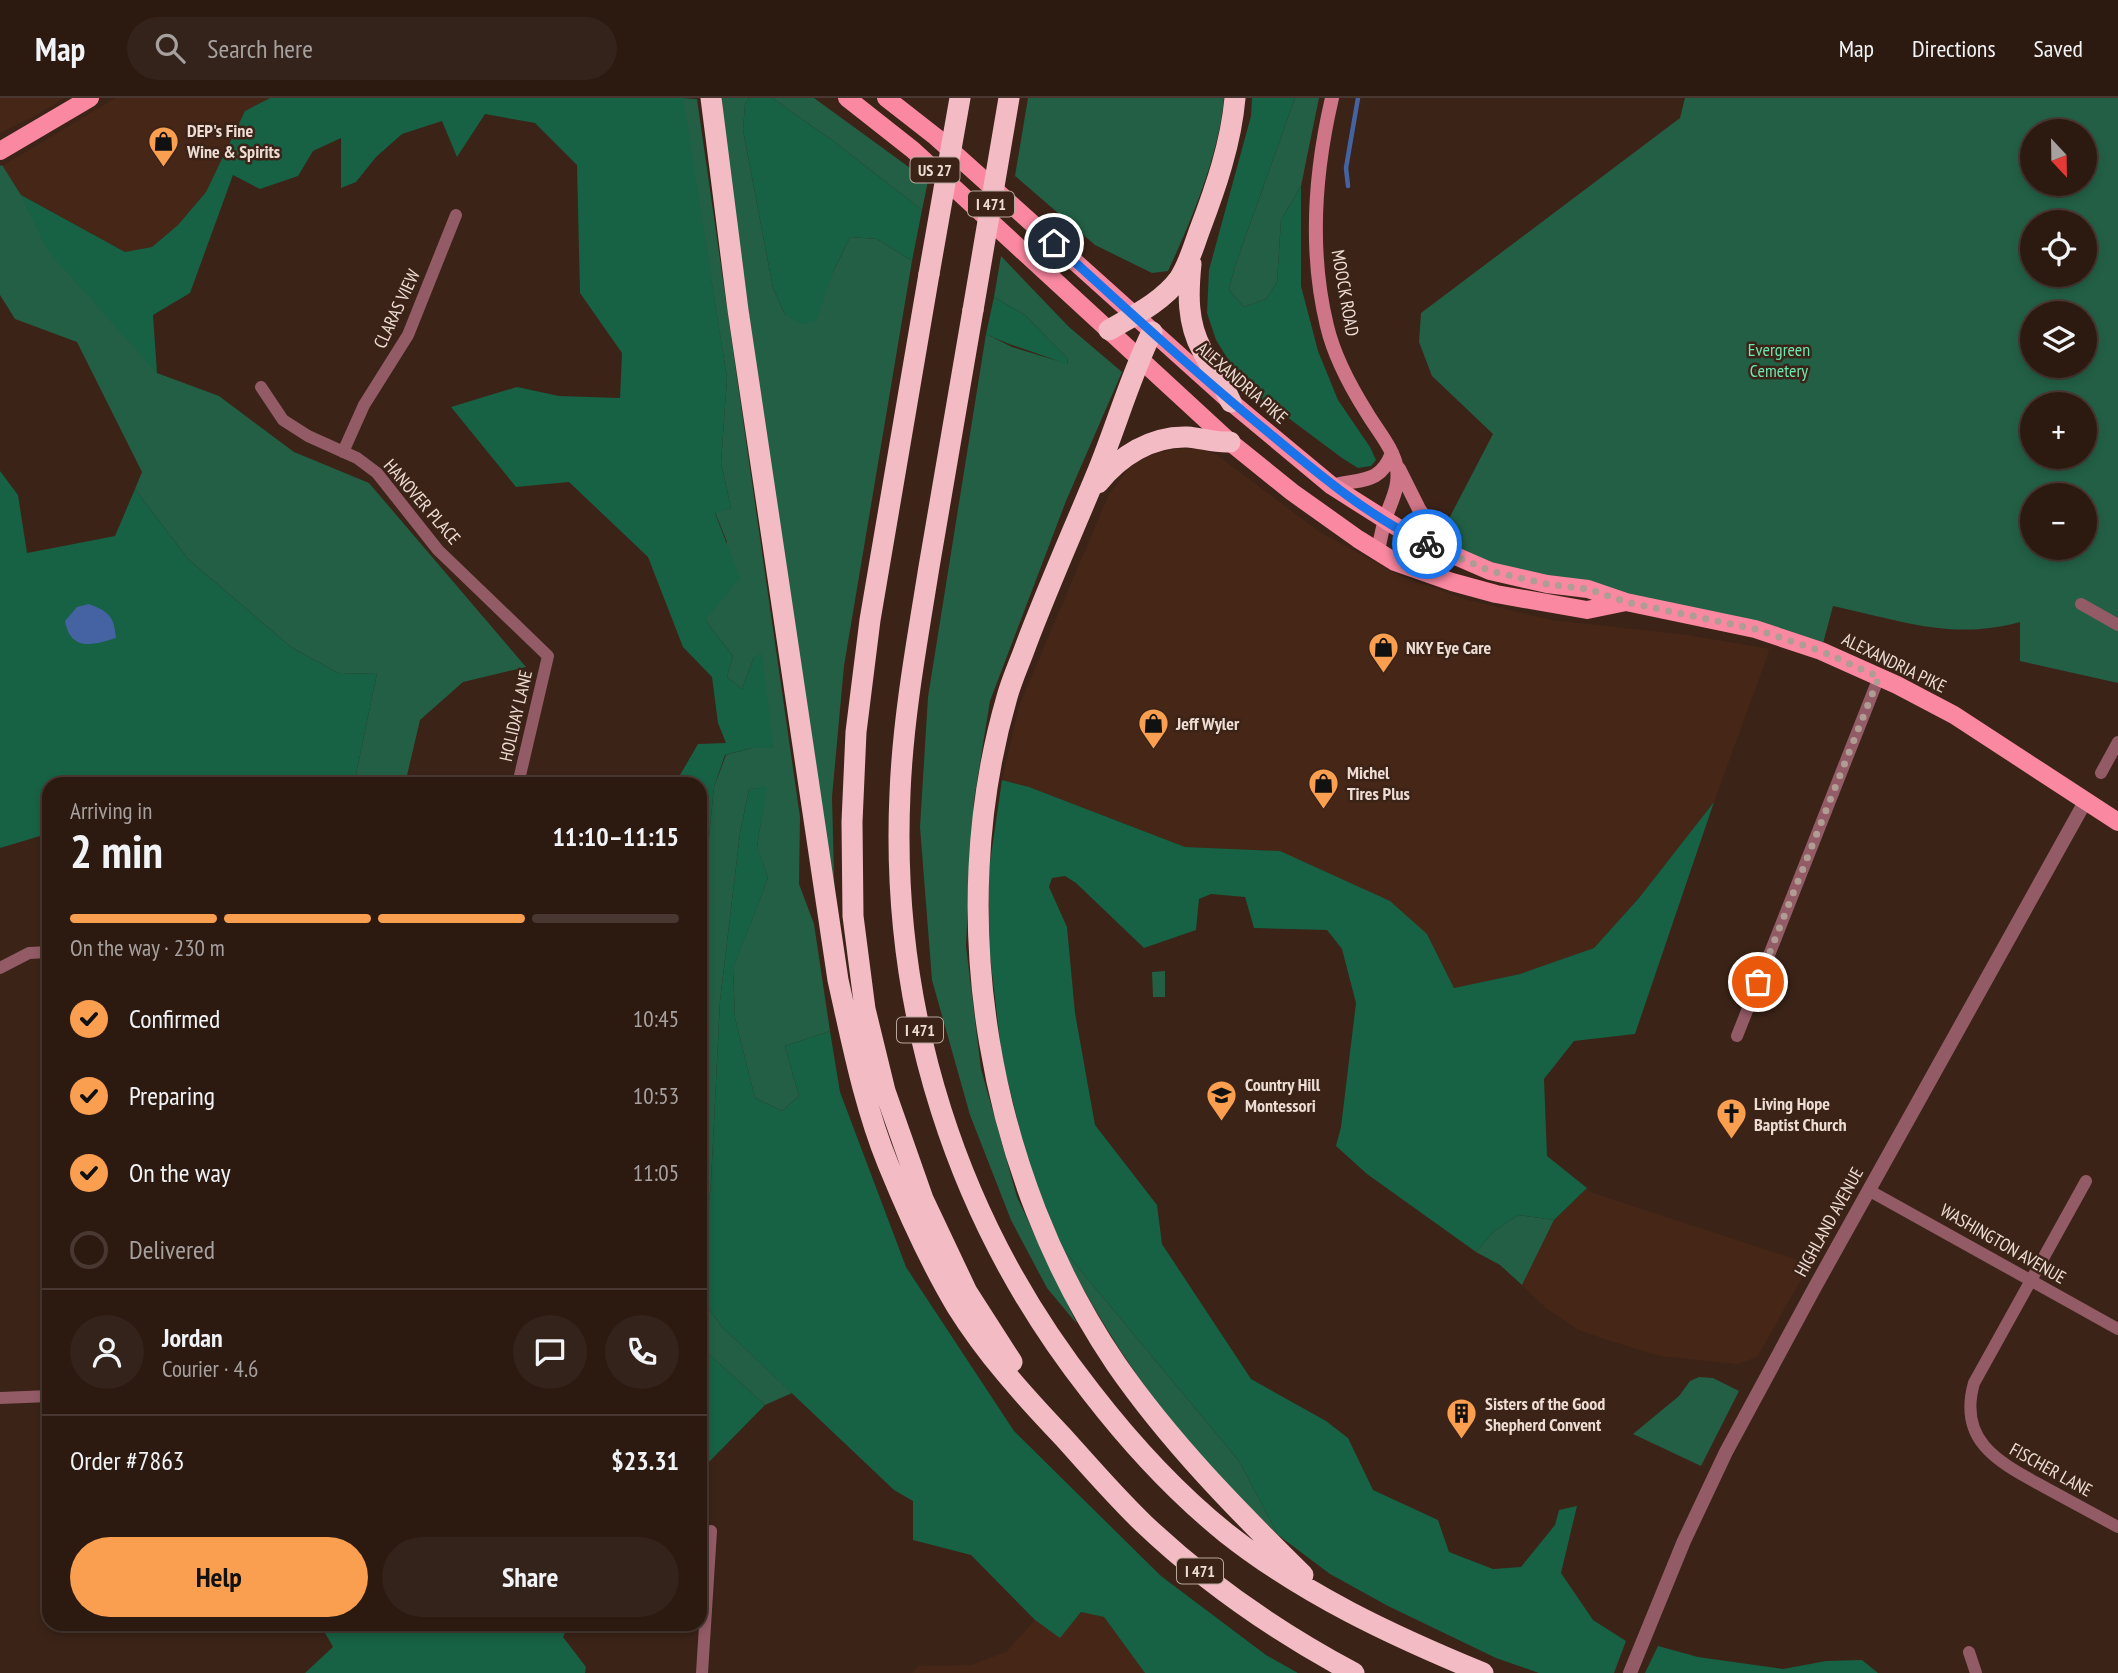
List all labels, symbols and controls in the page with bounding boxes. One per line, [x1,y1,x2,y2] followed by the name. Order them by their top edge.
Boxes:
[127,17,617,80] search box
[35,27,85,70] text: Map
[151,29,189,67] icon: search
[207,32,313,65] text: Search here
[1839,33,1874,64] text: Map
[1912,33,1996,64] text: Directions
[2034,33,2083,64] text: Saved
[186,119,280,163] place label: DEP's Fine Wine & Spirits
[2020,119,2096,196] north arrow
[2020,119,2097,560] map controls
[147,124,181,168] shop icon: DEP's Fine Wine & Spirits
[911,158,960,183] road number: US 27
[968,192,1014,216] road number: I 471
[2020,210,2097,287] button: locate
[1024,213,1084,273] pin
[1035,224,1073,262] icon: home
[1327,248,1364,338] street label: MOOCK ROAD
[368,266,425,352] street label: CLARAS VIEW
[2020,301,2097,378] button: layers
[1192,337,1293,429] street label: ALEXANDRIA PIKE
[1748,338,1810,382] park label: Evergreen Cemetery
[2020,392,2097,469] button: +
[379,454,466,549] street label: HANOVER PLACE
[2020,483,2097,560] button: −
[1392,509,1462,579] courier
[1408,525,1446,563] icon: bike
[1838,627,1950,698] street label: ALEXANDRIA PIKE
[1366,631,1400,675] shop icon: NKY Eye Care
[1406,636,1491,659] place label: NKY Eye Care
[494,668,537,764] street label: HOLIDAY LANE
[1136,707,1170,751] shop icon: Jeff Wyler
[1175,712,1240,735] place label: Jeff Wyler
[1347,761,1410,805] place label: Michel Tires Plus
[1307,766,1341,810] shop icon: Michel Tires Plus
[70,796,152,825] text: Arriving in
[552,820,679,853] text: 11:10–11:15
[70,821,163,881] text: 2 min
[70,933,225,962] text: On the way · 230 m
[1728,952,1788,1012] pin
[1739,963,1777,1001] icon: bag
[70,1000,108,1038] icon: check
[129,1002,220,1035] text: Confirmed
[633,1004,679,1033] text: 10:45
[897,1018,943,1042] road number: I 471
[1245,1073,1321,1117] place label: Country Hill Montessori
[70,1077,108,1115] icon: check
[1205,1078,1239,1122] school or university icon: Country Hill Montessori
[129,1079,215,1112] text: Preparing
[633,1081,679,1110] text: 10:53
[1754,1092,1847,1136] place label: Living Hope Baptist Church
[1714,1097,1748,1141] church icon: Living Hope Baptist Church
[70,1154,108,1192] icon: check
[129,1156,231,1189] text: On the way
[633,1158,679,1187] text: 11:05
[1789,1163,1868,1280] street label: HIGHLAND AVENUE
[1936,1198,2070,1289] street label: WASHINGTON AVENUE
[129,1233,215,1266] text: Delivered
[70,1315,144,1389] button: person
[513,1315,587,1389] button: chat
[605,1315,679,1389] button: phone
[162,1321,223,1354] text: Jordan
[162,1354,258,1383] text: Courier · 4.6
[1485,1392,1605,1436] place label: Sisters of the Good Shepherd Convent
[1445,1397,1479,1441] building icon: Sisters of the Good Shepherd Convent
[2006,1437,2097,1502] street label: FISCHER LANE
[70,1444,185,1477] text: Order #7863
[611,1444,679,1477] text: $23.31
[70,1537,368,1617] button: Help
[382,1537,679,1617] button: Share
[1177,1558,1223,1583] road number: I 471

